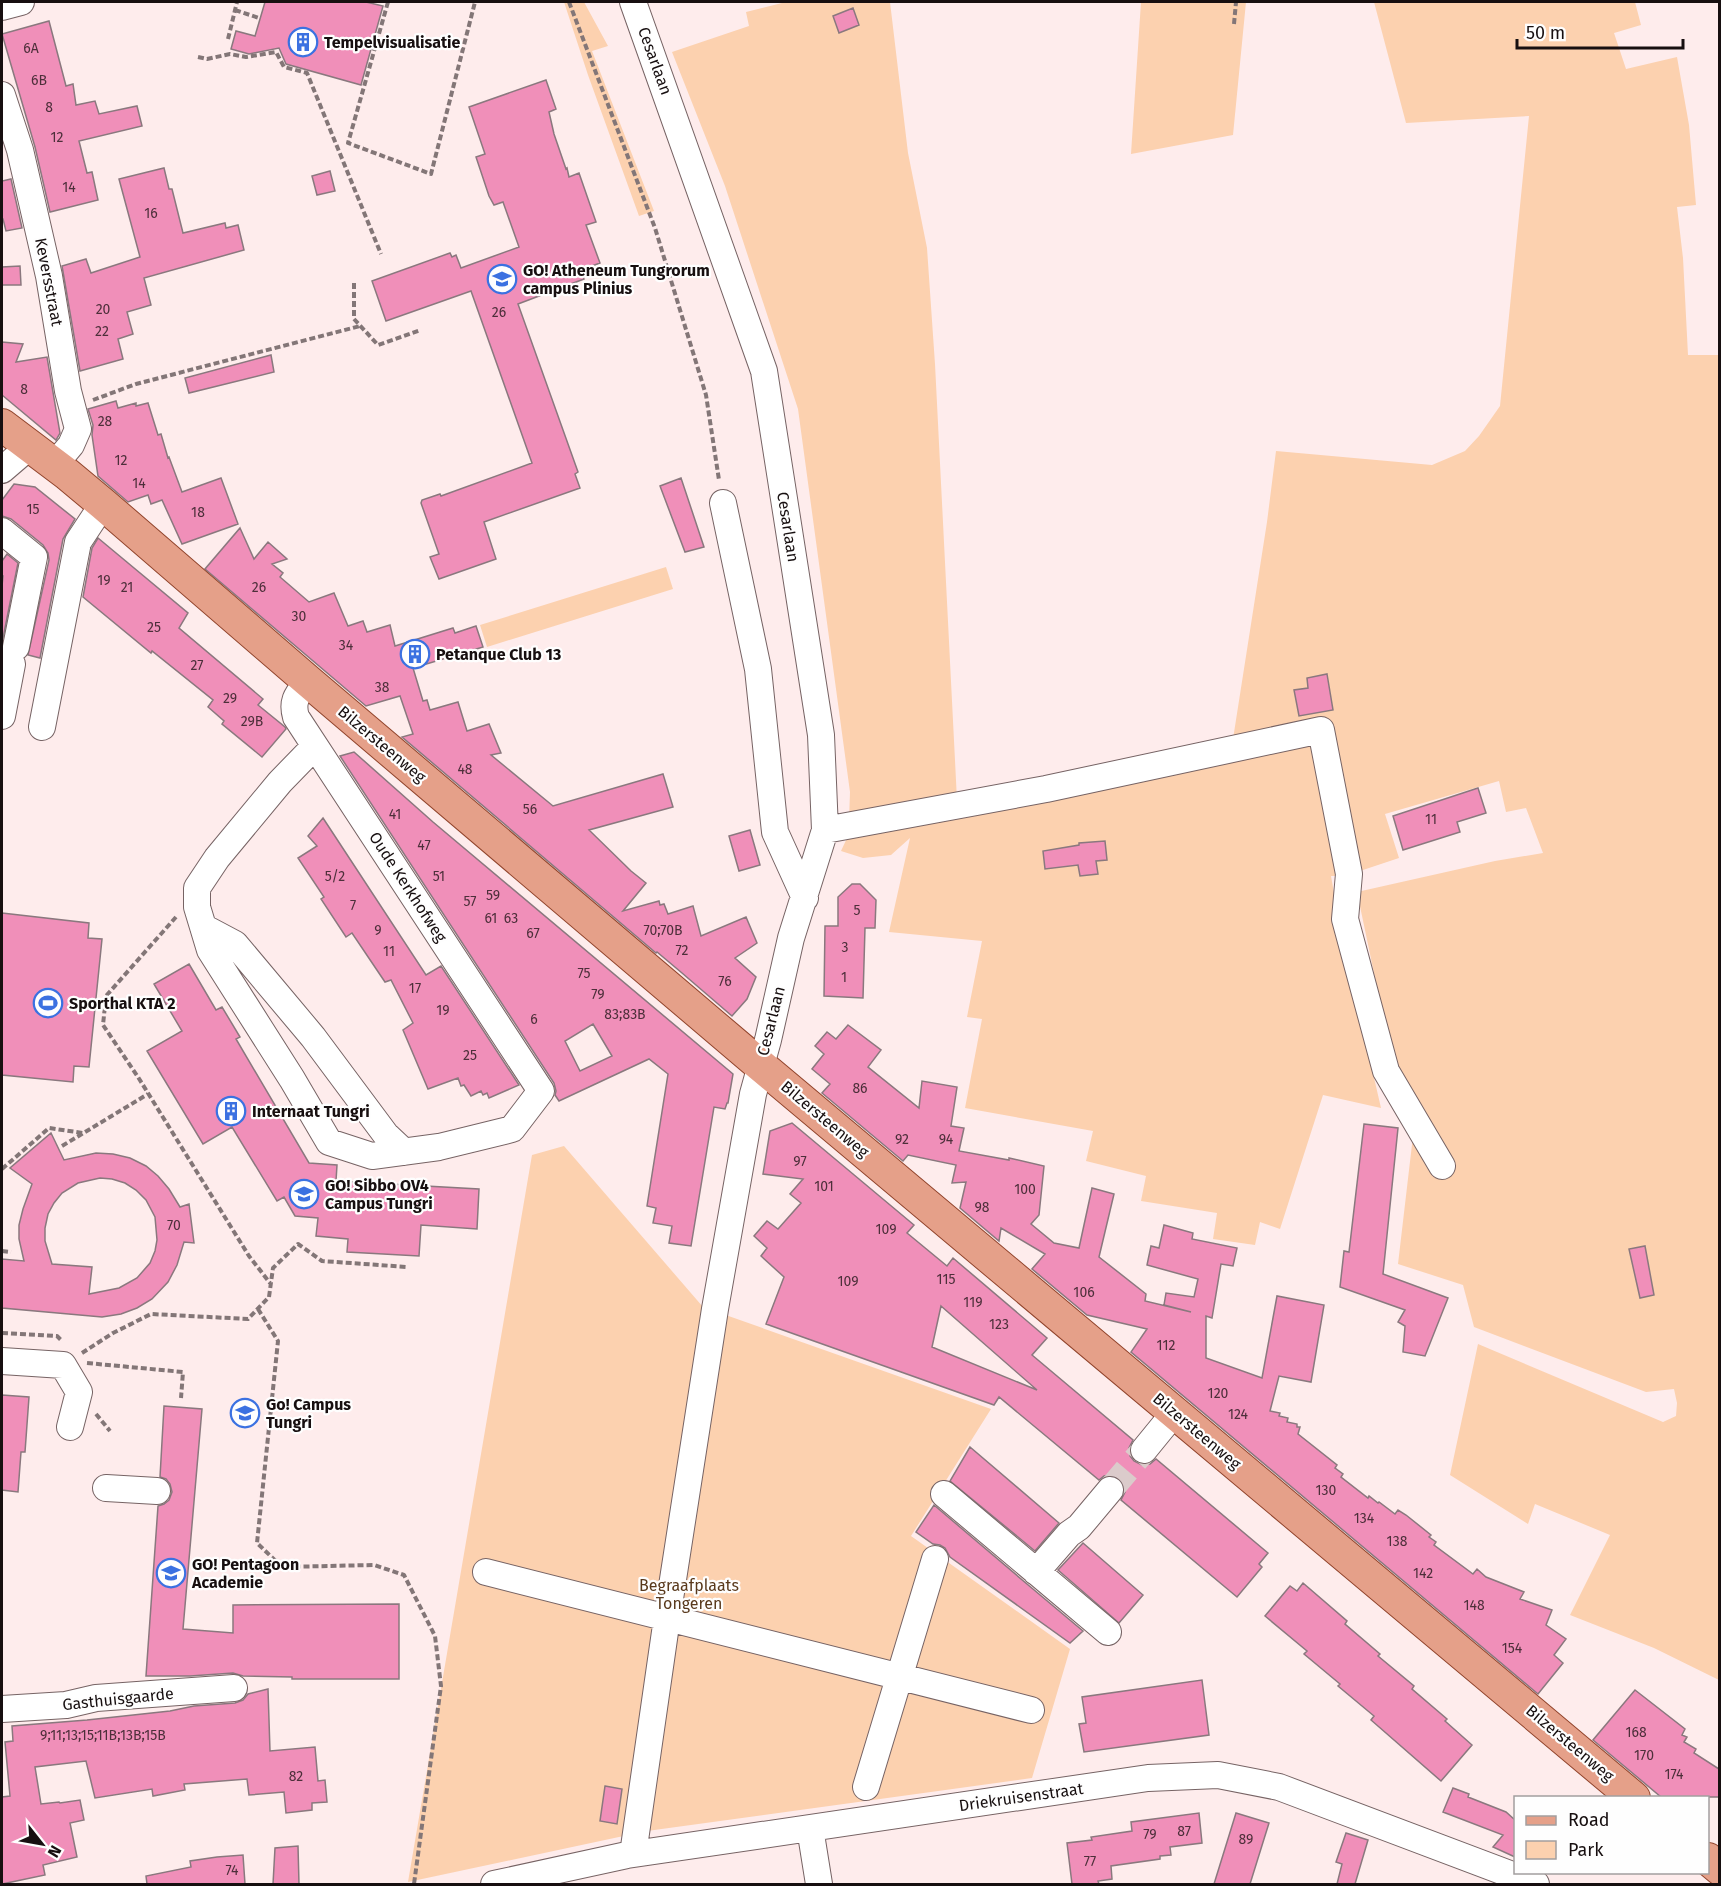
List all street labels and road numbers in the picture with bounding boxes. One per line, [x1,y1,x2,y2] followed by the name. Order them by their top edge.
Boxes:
[634,24,676,98] street label: Cesarlaan
[31,236,67,328] street label: Keversstraat
[773,491,803,563] street label: Cesarlaan
[334,702,430,787] street label: Bilzersteenweg
[365,828,451,946] street label: Oude Kerkhofweg
[753,984,789,1058] street label: Cesarlaan
[777,1077,873,1162] street label: Bilzersteenweg
[1149,1389,1245,1474] street label: Bilzersteenweg
[61,1684,175,1714] street label: Gasthuisgaarde
[1522,1701,1618,1786] street label: Bilzersteenweg
[958,1779,1085,1815] street label: Driekruisenstraat

